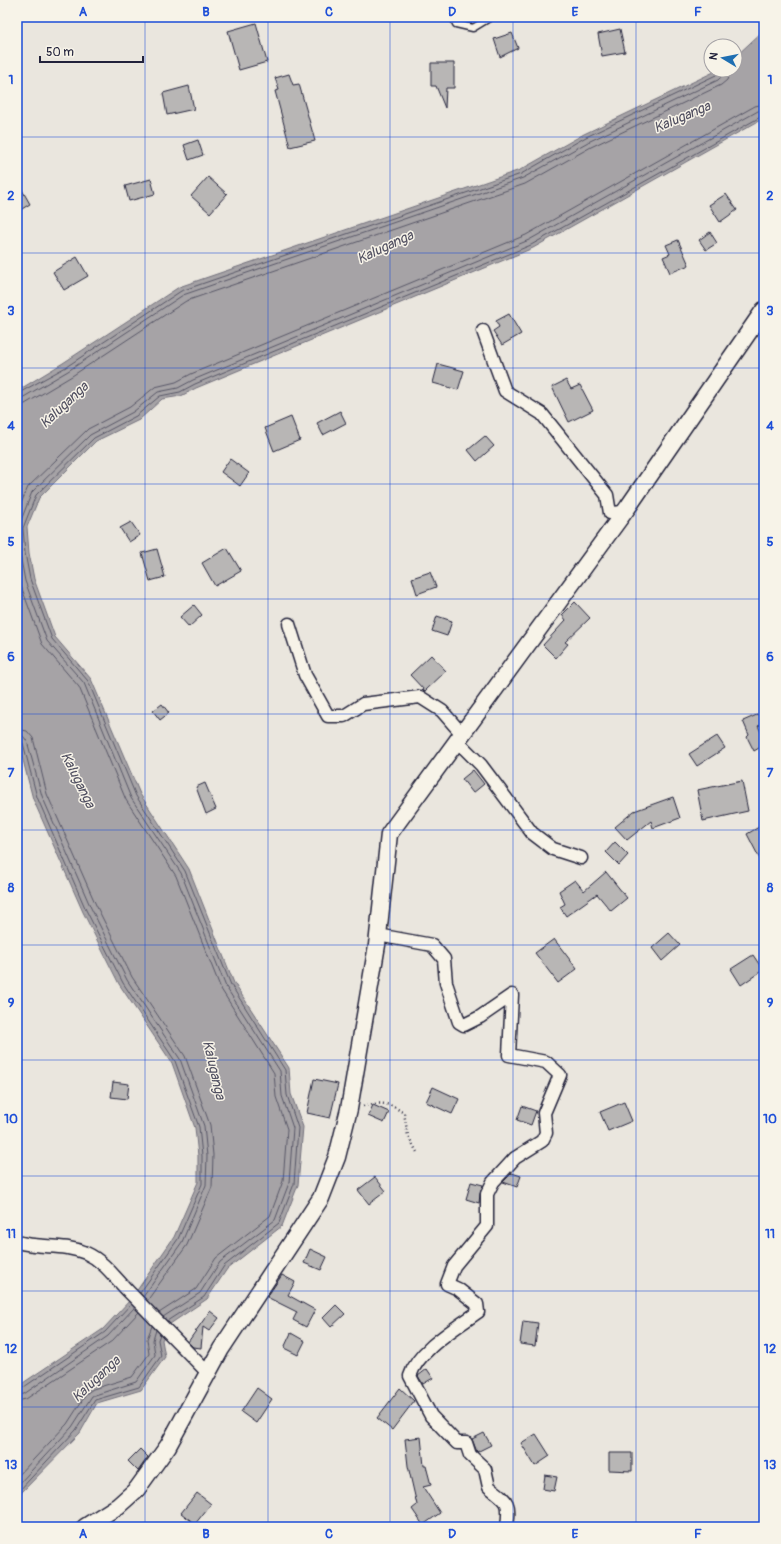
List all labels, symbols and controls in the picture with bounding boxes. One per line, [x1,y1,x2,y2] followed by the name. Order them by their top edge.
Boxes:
[79,4,88,20] text: A
[202,4,210,20] text: B
[325,4,333,20] text: C
[448,4,456,20] text: D
[572,4,579,20] text: E
[694,4,702,20] text: F
[40,38,143,64] scale bar
[703,38,743,78] north arrow
[46,45,74,60] text: 50 m
[707,51,721,61] text: N
[8,72,14,88] text: 1
[767,72,773,88] text: 1
[651,97,714,137] water label: Kaluganga
[7,188,15,204] text: 2
[766,188,774,204] text: 2
[354,226,417,267] water label: Kaluganga
[7,303,15,319] text: 3
[766,303,774,319] text: 3
[36,377,93,432] water label: Kaluganga
[7,418,15,434] text: 4
[766,418,774,434] text: 4
[7,534,15,550] text: 5
[766,534,774,550] text: 5
[7,649,15,665] text: 6
[766,649,774,665] text: 6
[57,749,99,812] water label: Kaluganga
[8,765,15,781] text: 7
[767,765,774,781] text: 7
[8,880,15,896] text: 8
[767,880,774,896] text: 8
[8,995,15,1011] text: 9
[767,995,774,1011] text: 9
[199,1039,229,1103] water label: Kaluganga
[4,1111,18,1127] text: 10
[763,1111,777,1127] text: 10
[6,1226,16,1242] text: 11
[765,1226,775,1242] text: 11
[5,1341,17,1357] text: 12
[764,1341,776,1357] text: 12
[68,1351,125,1406] water label: Kaluganga
[5,1457,17,1473] text: 13
[764,1457,776,1473] text: 13
[79,1526,88,1542] text: A
[202,1526,210,1542] text: B
[325,1526,333,1542] text: C
[448,1526,456,1542] text: D
[572,1526,579,1542] text: E
[694,1526,702,1542] text: F

